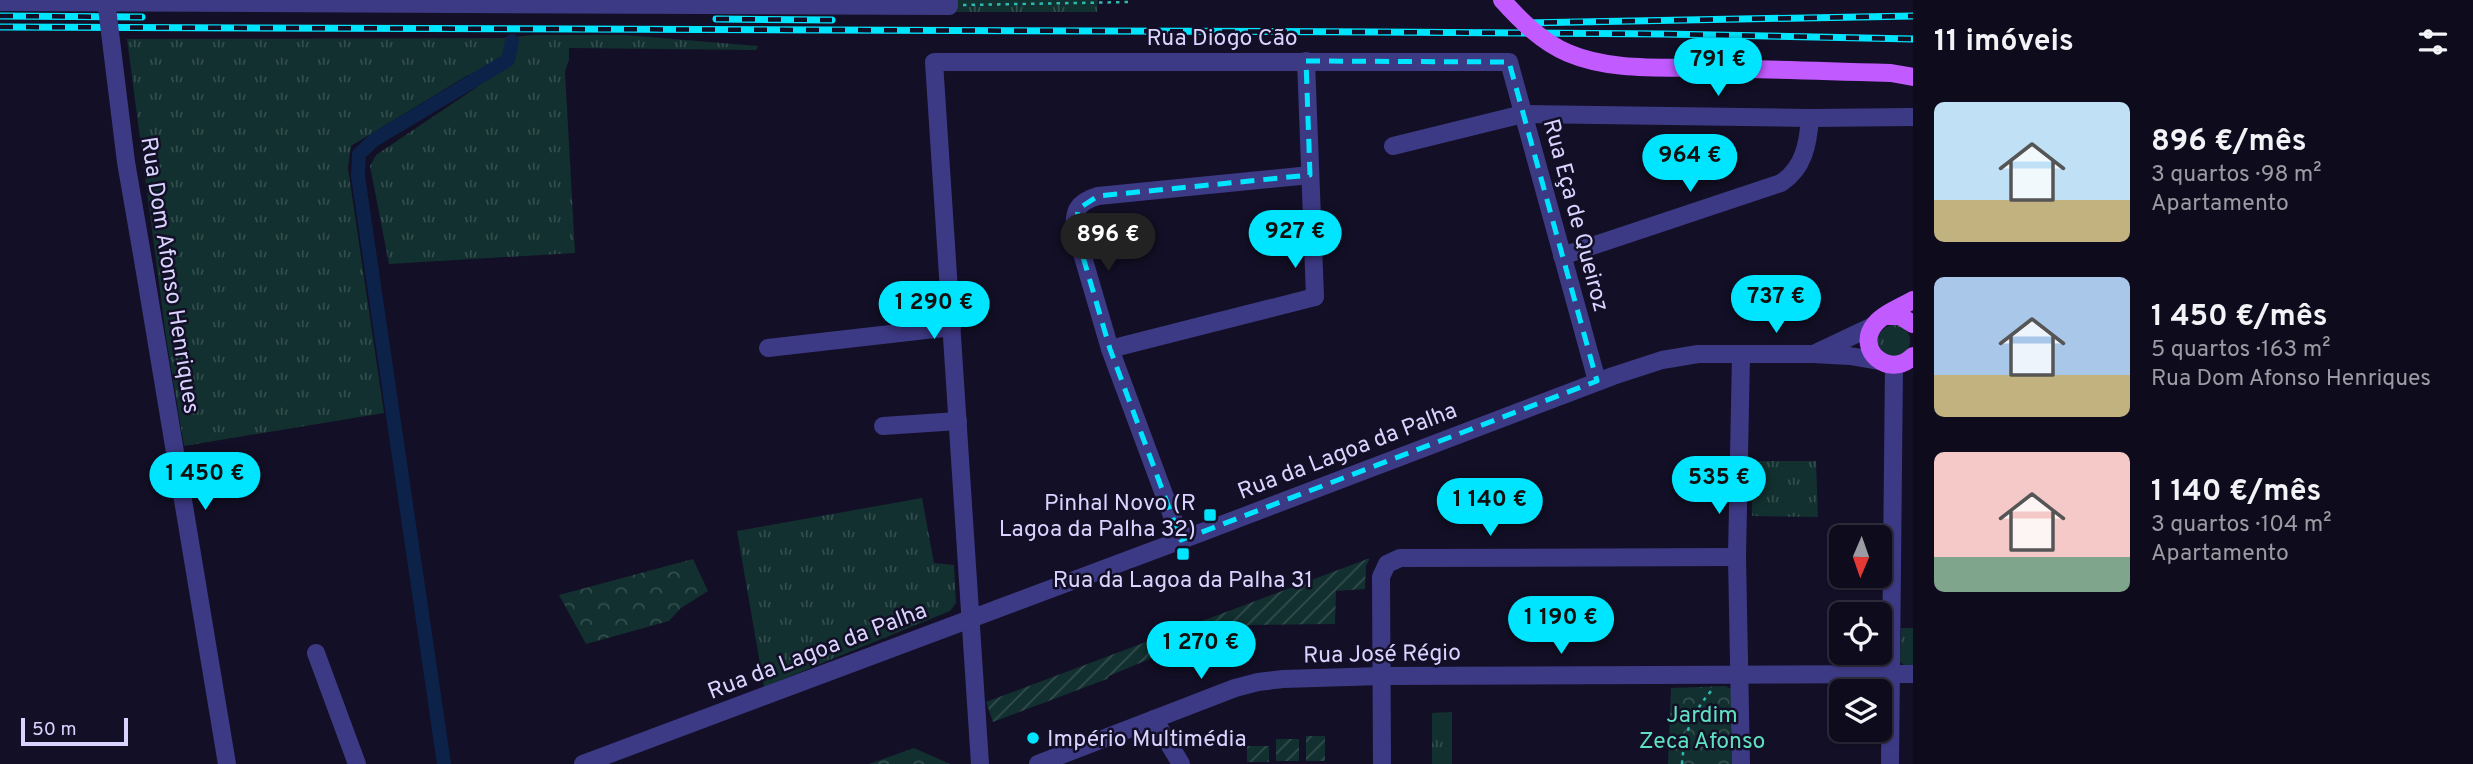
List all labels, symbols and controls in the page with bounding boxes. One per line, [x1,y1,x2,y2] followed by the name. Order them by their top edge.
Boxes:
[2414,23,2452,61] icon: filters
[1934,24,2074,61] text: 11 imóveis
[1146,25,1298,54] street label: Rua Diogo Cão
[1669,38,1767,98] pin: 791 €
[1690,46,1746,75] text: 791 €
[1535,116,1614,315] street label: Rua Eça de Queiroz
[2151,124,2307,161] text: 896 €/mês
[1990,130,2074,214] icon: home
[1641,134,1739,194] pin: 964 €
[132,135,205,416] street label: Rua Dom Afonso Henriques
[1658,142,1722,171] text: 964 €
[2151,161,2322,190] text: 3 quartos · 98 m²
[2151,190,2289,219] text: Apartamento
[1246,210,1344,270] pin: 927 €
[1059,214,1157,273] pin: 896 €
[1265,218,1325,247] text: 927 €
[1076,221,1140,250] text: 896 €
[1727,276,1825,335] pin: 737 €
[869,282,999,341] pin: 1 290 €
[1747,283,1805,312] text: 737 €
[895,289,973,318] text: 1 290 €
[2151,299,2328,336] text: 1 450 €/mês
[1990,305,2074,389] icon: home
[2151,336,2330,365] text: 5 quartos · 163 m²
[2151,365,2431,394] text: Rua Dom Afonso Henriques
[1234,397,1462,508] street label: Rua da Lagoa da Palha
[140,452,270,512] pin: 1 450 €
[1670,456,1768,516] pin: 535 €
[165,460,245,489] text: 1 450 €
[1688,464,1750,493] text: 535 €
[2151,474,2321,511] text: 1 140 €/mês
[1425,478,1555,538] pin: 1 140 €
[1990,480,2074,564] icon: home
[1453,486,1527,515] text: 1 140 €
[999,490,1196,545] place label: Pinhal Novo (R Lagoa da Palha 32)
[1202,507,1218,523] marker: Pinhal Novo (R Lagoa da Palha 32)
[2151,511,2332,540] text: 3 quartos · 104 m²
[1829,525,1892,588] north arrow
[1829,525,1892,742] map controls
[2151,540,2289,569] text: Apartamento
[1175,546,1191,562] marker: Rua da Lagoa da Palha 31
[1053,567,1313,596] place label: Rua da Lagoa da Palha 31
[1496,596,1626,656] pin: 1 190 €
[704,597,932,708] street label: Rua da Lagoa da Palha
[1829,602,1892,665] button: locate
[1524,604,1598,633] text: 1 190 €
[1136,622,1266,681] pin: 1 270 €
[1163,629,1239,658] text: 1 270 €
[1303,640,1461,671] street label: Rua José Régio
[1829,679,1892,742] button: layers
[1639,702,1765,757] park label: Jardim Zeca Afonso
[21,715,128,747] scale bar
[32,718,77,742] text: 50 m
[1047,726,1247,755] place label: Império Multimédia
[1025,730,1041,746] marker: Império Multimédia

